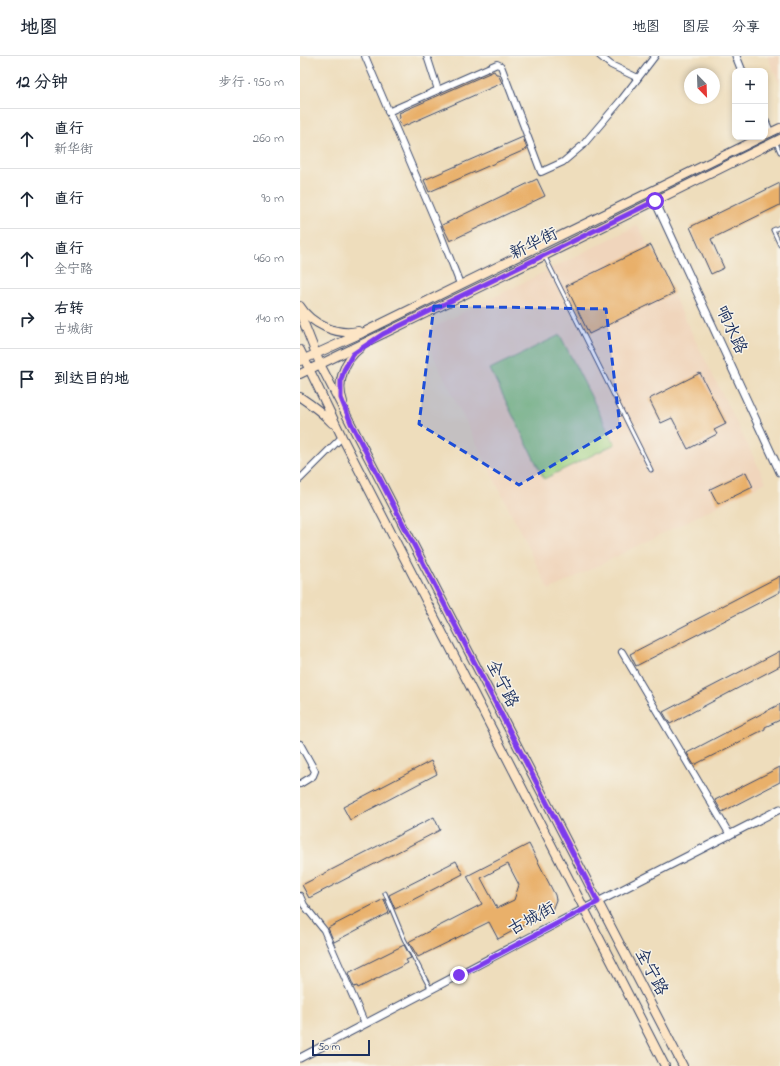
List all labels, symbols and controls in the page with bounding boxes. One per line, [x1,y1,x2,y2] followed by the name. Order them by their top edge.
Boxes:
[20,15,58,42] text: 地图
[632,17,660,38] text: 地图
[682,17,710,38] text: 图层
[732,17,760,38] text: 分享
[684,68,720,104] north arrow
[732,68,768,140] map controls
[732,68,768,104] button: +
[16,70,68,95] text: 12 分钟
[218,73,284,92] text: 步行 · 950 m
[732,104,768,140] button: −
[54,118,84,140] text: 直行
[16,128,38,150] icon: ahead
[253,129,284,148] text: 260 m
[54,140,93,159] text: 新华街
[16,188,38,210] icon: ahead
[54,188,84,210] text: 直行
[261,189,284,208] text: 90 m
[646,192,664,210] route start
[506,222,562,266] street label: 新华街
[54,238,84,260] text: 直行
[16,248,38,270] icon: ahead
[254,249,284,268] text: 460 m
[54,260,93,279] text: 全宁路
[54,298,84,320] text: 右转
[709,302,753,358] street label: 响水路
[16,308,38,330] icon: right
[256,309,284,328] text: 140 m
[54,320,93,339] text: 古城街
[16,368,38,390] icon: arrive
[54,368,129,390] text: 到达目的地
[479,656,525,712] street label: 全宁路
[504,896,560,942] street label: 古城街
[628,944,674,1000] street label: 全宁路
[450,966,468,984] route end
[312,1038,370,1057] scale bar
[318,1039,340,1055] text: 50 m

